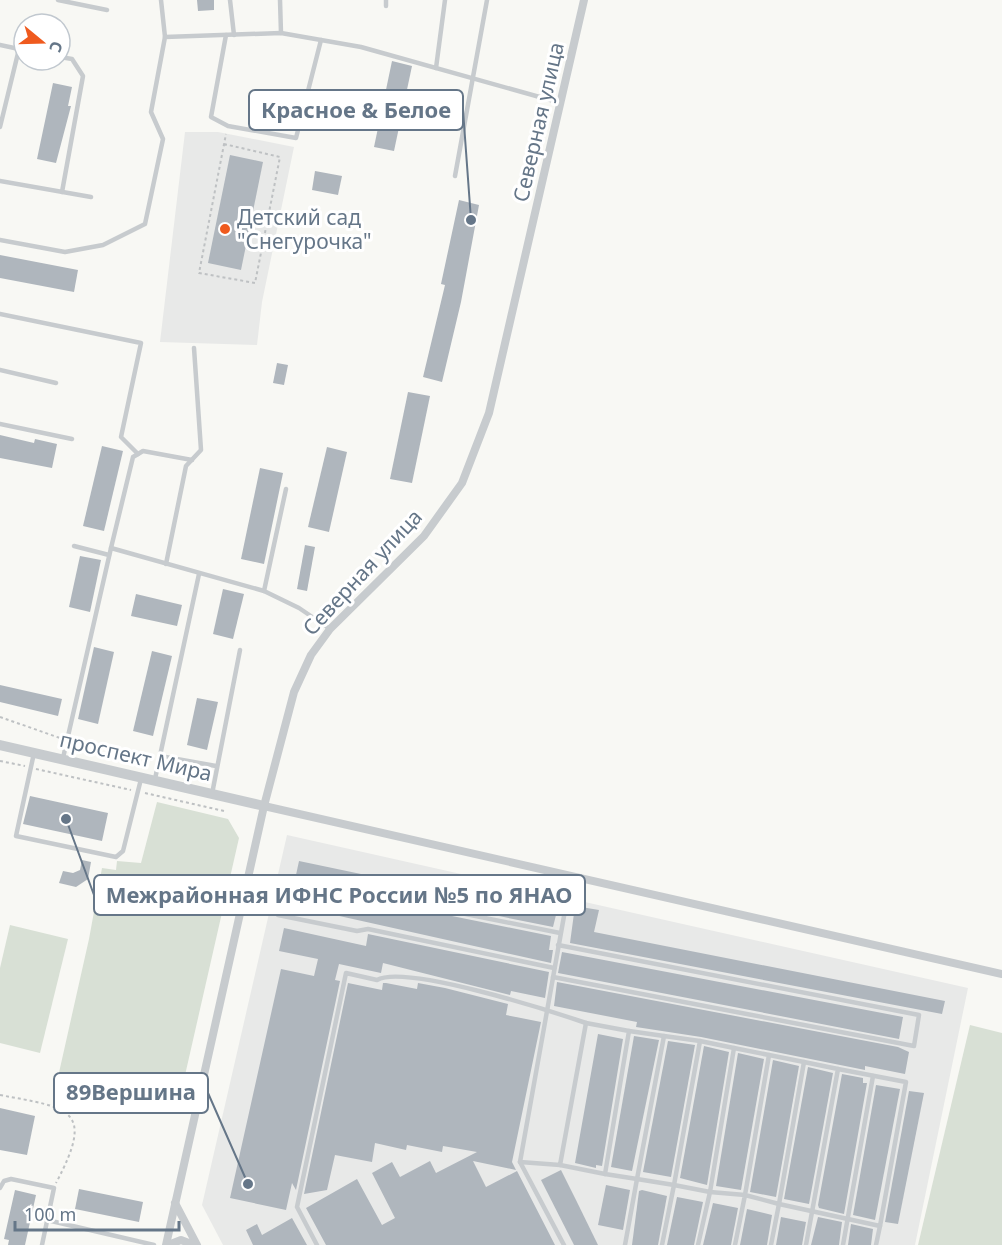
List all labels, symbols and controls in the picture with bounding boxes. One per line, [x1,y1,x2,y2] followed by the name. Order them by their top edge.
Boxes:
[12,12,72,72] north arrow
[44,38,68,55] text: С
[506,39,570,205] street label: Северная улица
[249,90,463,130] callout: Красное & Белое
[261,94,451,124] text: Красное & Белое
[237,203,372,255] place label: Детский сад "Снегурочка"
[218,222,232,236] marker: Детский сад "Снегурочка"
[296,503,428,641] street label: Северная улица
[57,725,215,787] street label: проспект Мира
[94,875,585,915] callout: Межрайонная ИФНС России №5 по ЯНАО
[106,879,572,909] text: Межрайонная ИФНС России №5 по ЯНАО
[54,1073,208,1113] callout: 89Вершина
[66,1076,196,1106] text: 89Вершина
[15,1194,178,1232] scale bar
[24,1202,76,1226] text: 100 m

